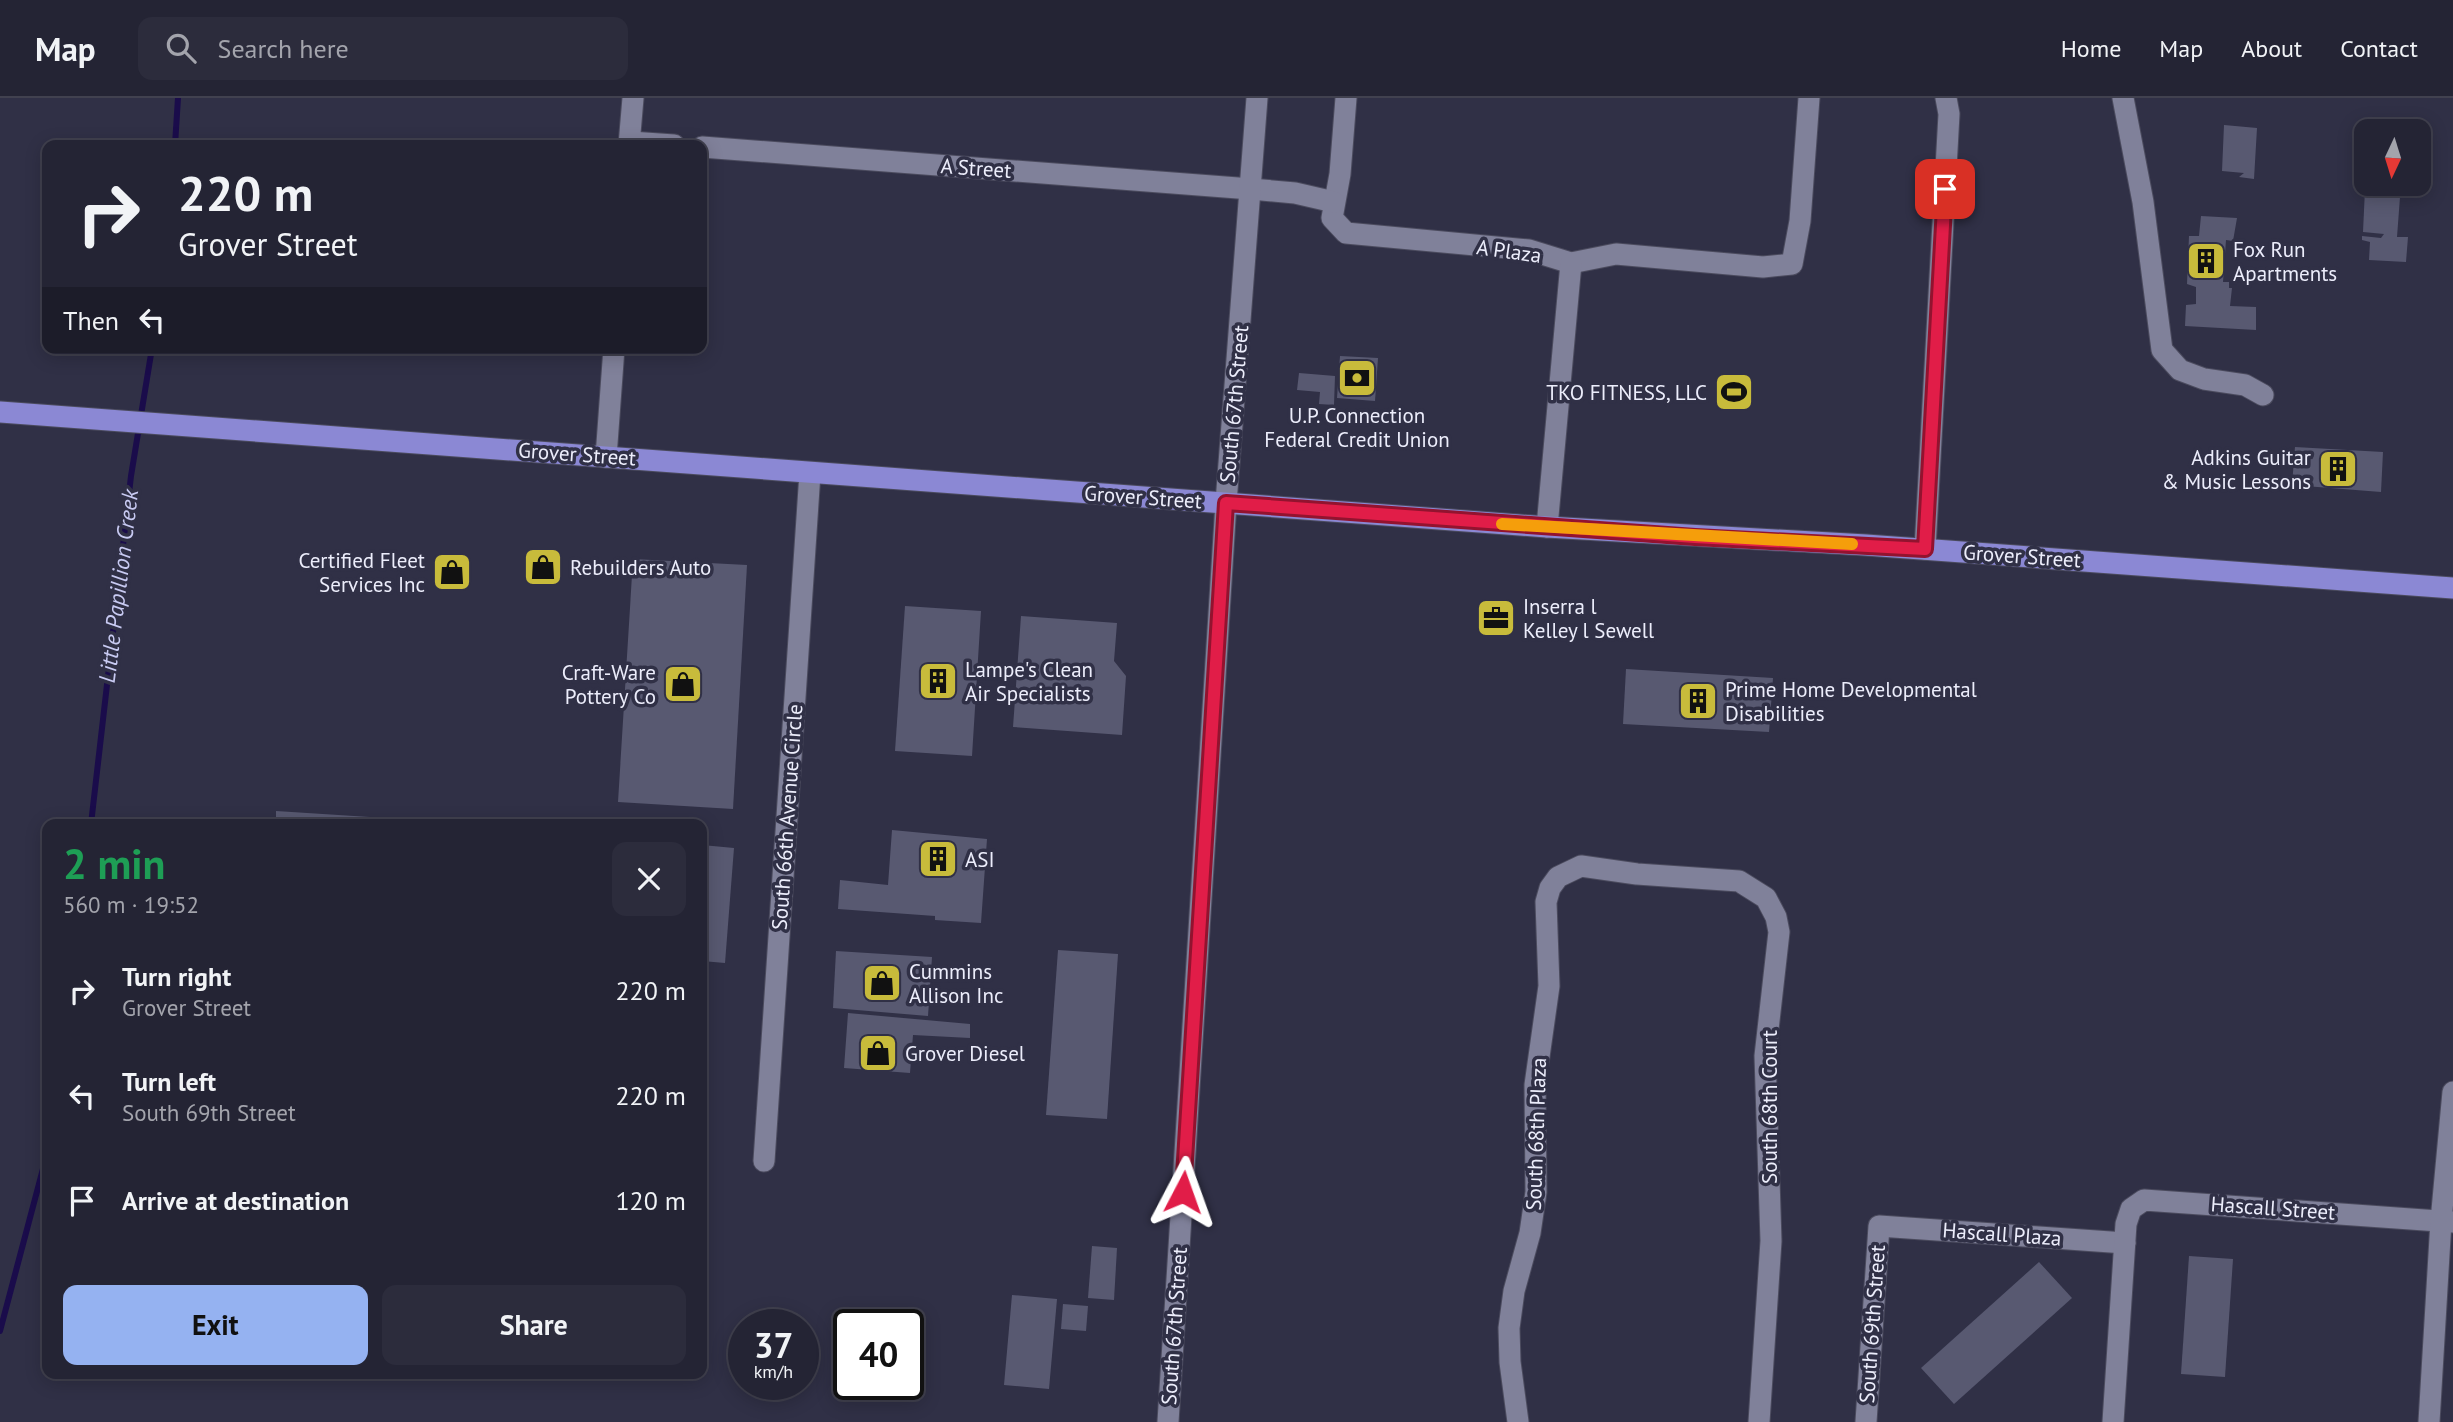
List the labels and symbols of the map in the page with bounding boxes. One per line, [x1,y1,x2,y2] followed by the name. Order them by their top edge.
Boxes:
[2354,119,2431,196] north arrow
[940,152,1012,184] street label: A Street
[1915,159,1975,219] pin
[1475,233,1543,269] street label: A Plaza
[2233,236,2337,287] place label: Fox Run Apartments
[2185,240,2227,282] building icon: Fox Run Apartments
[1214,324,1254,484] street label: South 67th Street
[1336,357,1378,399] bank icon: U.P. Connection Federal Credit Union
[1713,371,1755,413] sports icon: TKO FITNESS, LLC
[1546,379,1707,406] place label: TKO FITNESS, LLC
[1264,402,1450,453] place label: U.P. Connection Federal Credit Union
[517,436,637,472] street label: Grover Street
[2162,444,2311,495] place label: Adkins Guitar & Music Lessons
[2317,448,2359,490] building icon: Adkins Guitar & Music Lessons
[1083,479,1203,515] street label: Grover Street
[92,486,144,684] water label: Little Papillion Creek
[1962,538,2082,574] street label: Grover Street
[522,546,564,588] shop icon: Rebuilders Auto
[298,547,425,598] place label: Certified Fleet Services Inc
[431,551,473,593] shop icon: Certified Fleet Services Inc
[570,554,711,581] place label: Rebuilders Auto
[1523,593,1654,644] place label: Inserra l Kelley l Sewell
[1475,597,1517,639] office icon: Inserra l Kelley l Sewell
[965,656,1093,707] place label: Lampe's Clean Air Specialists
[562,659,656,710] place label: Craft-Ware Pottery Co
[917,660,959,702] building icon: Lampe's Clean Air Specialists
[662,663,704,705] shop icon: Craft-Ware Pottery Co
[1725,676,1977,727] place label: Prime Home Developmental Disabilities
[1677,680,1719,722] building icon: Prime Home Developmental Disabilities
[766,703,808,931] street label: South 66th Avenue Circle
[917,838,959,880] building icon: ASI
[965,846,995,873] place label: ASI
[909,958,1003,1009] place label: Cummins Allison Inc
[861,962,903,1004] shop icon: Cummins Allison Inc
[1756,1030,1783,1184] street label: South 68th Court
[857,1032,899,1074] shop icon: Grover Diesel
[905,1040,1025,1067] place label: Grover Diesel
[1520,1057,1552,1211] street label: South 68th Plaza
[1146,1155,1220,1229] position arrow
[2210,1190,2336,1226] street label: Hascall Street
[1942,1216,2062,1252] street label: Hascall Plaza
[1853,1244,1891,1404] street label: South 69th Street
[1155,1246,1193,1406] street label: South 67th Street
[833,1309,924,1400] speed limit sign: 40

